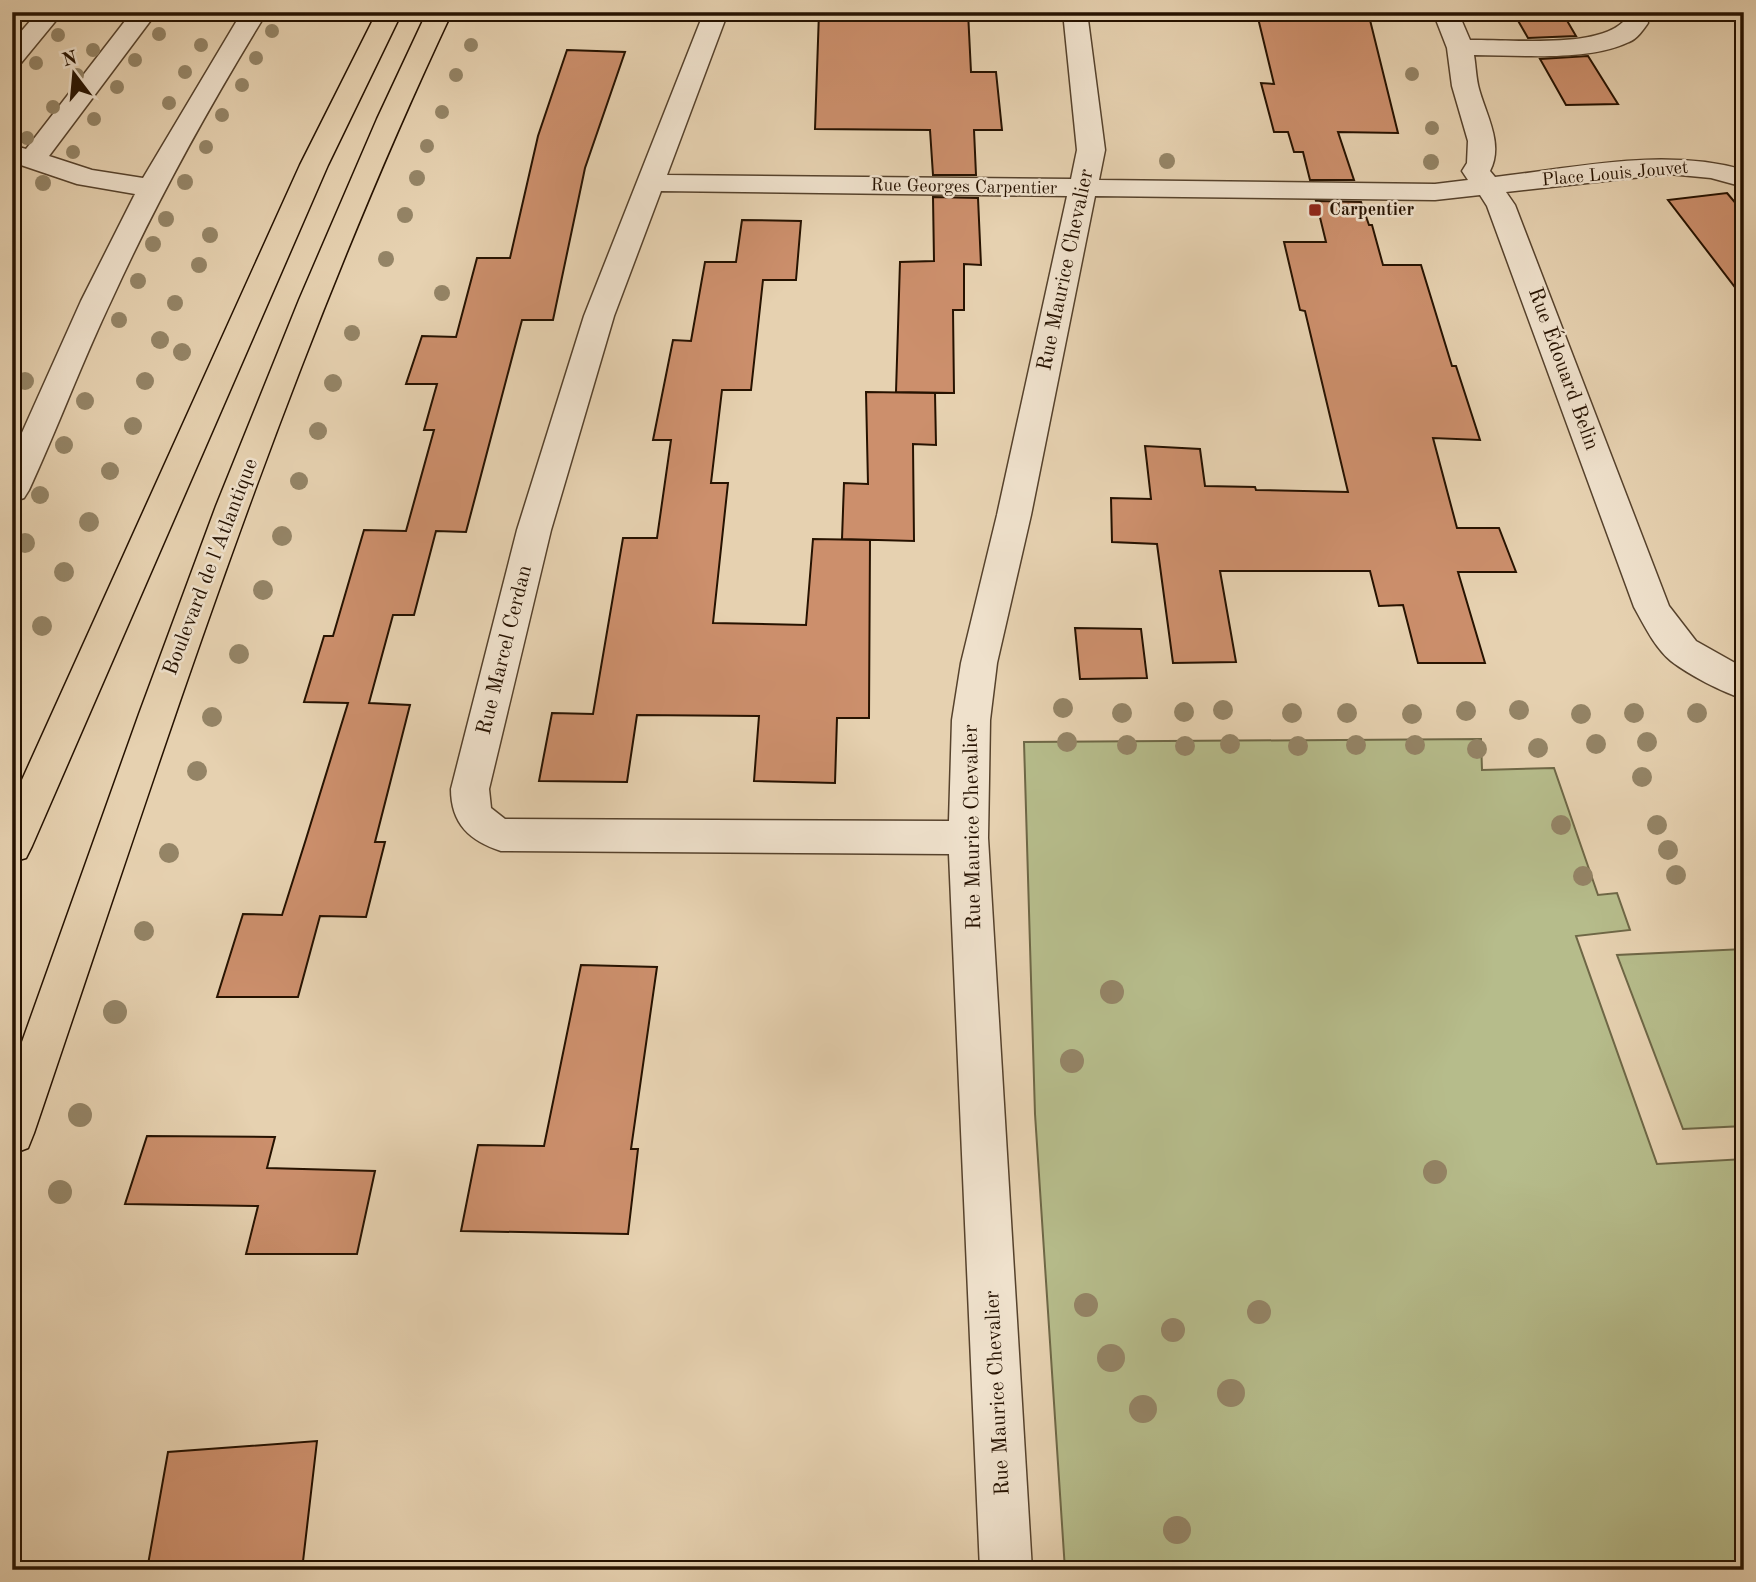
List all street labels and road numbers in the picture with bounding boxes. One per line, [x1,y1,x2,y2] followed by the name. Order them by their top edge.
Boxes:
[1541,159,1689,189] street label: Place Louis Jouvet
[1034,167,1098,373] street label: Rue Maurice Chevalier
[871,176,1058,198] street label: Rue Georges Carpentier
[1524,283,1606,453] street label: Rue Édouard Belin
[160,456,262,678] street label: Boulevard de l'Atlantique
[474,563,536,737] street label: Rue Marcel Cerdan
[961,724,985,930] street label: Rue Maurice Chevalier
[982,1289,1014,1496] street label: Rue Maurice Chevalier

